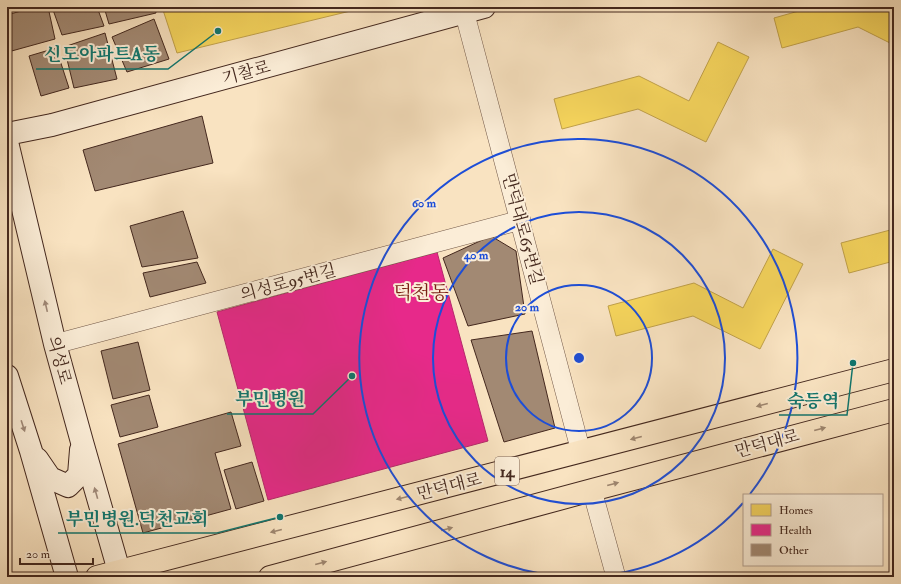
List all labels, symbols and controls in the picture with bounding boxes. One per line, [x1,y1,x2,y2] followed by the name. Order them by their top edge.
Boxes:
[36,39,168,69] callout: 신도아파트A동
[44,43,160,66] text: 신도아파트A동
[220,56,273,89] street label: 기찰로
[498,171,547,287] street label: 만덕대로65번길
[412,196,437,211] text: 60 m
[463,248,489,263] text: 40 m
[238,260,338,305] street label: 의성로95번길
[393,281,449,305] district label: 덕천동
[43,300,49,312] one-way arrow
[515,300,540,315] text: 20 m
[43,334,76,387] street label: 의성로
[572,351,586,365] centre of rings
[227,384,313,414] callout: 부민병원
[779,385,847,415] callout: 숙등역
[235,388,305,411] text: 부민병원
[787,390,839,413] text: 숙등역
[755,402,768,408] one-way arrow
[20,421,26,433] one-way arrow
[733,425,802,462] street label: 만덕대로
[814,426,826,432] one-way arrow
[630,435,642,441] one-way arrow
[495,457,519,485] road number: 14
[415,468,484,505] street label: 만덕대로
[607,481,619,487] one-way arrow
[93,487,99,499] one-way arrow
[743,494,883,566] legend
[395,496,408,502] one-way arrow
[58,503,217,533] callout: 부민병원.덕천교회
[779,503,813,518] text: Homes
[66,508,208,531] text: 부민병원.덕천교회
[779,523,813,538] text: Health
[441,526,453,532] one-way arrow
[269,528,281,534] one-way arrow
[20,540,93,566] scale bar
[779,543,809,558] text: Other
[26,547,51,562] text: 20 m
[316,560,328,566] one-way arrow

